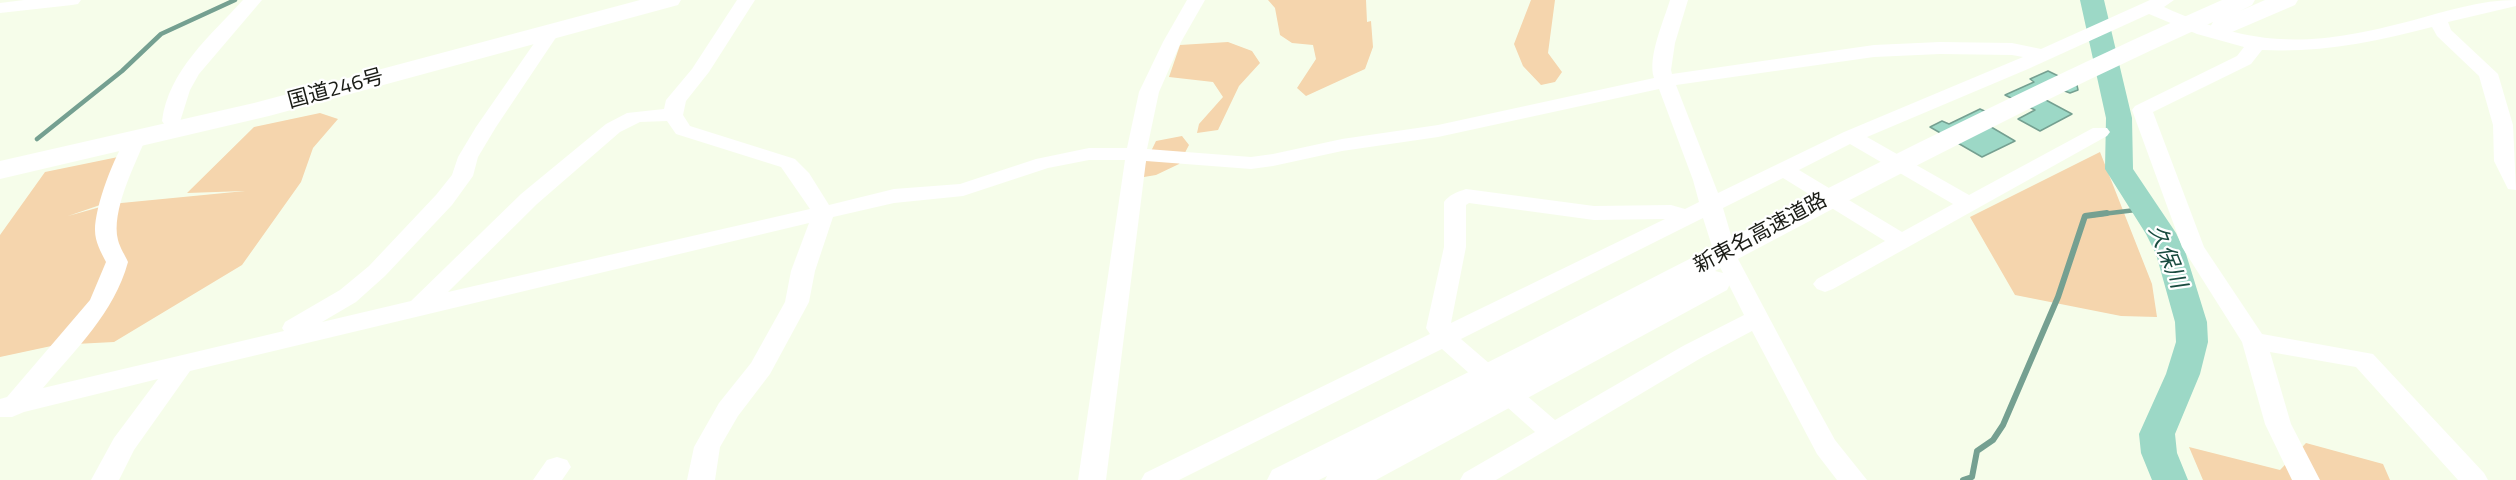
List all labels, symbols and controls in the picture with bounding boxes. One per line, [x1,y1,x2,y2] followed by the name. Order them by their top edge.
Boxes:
[285,65,387,115] street label: 国道246号
[1690,188,1832,280] street label: 新東名高速道路
[2141,221,2191,293] water label: 久保川

